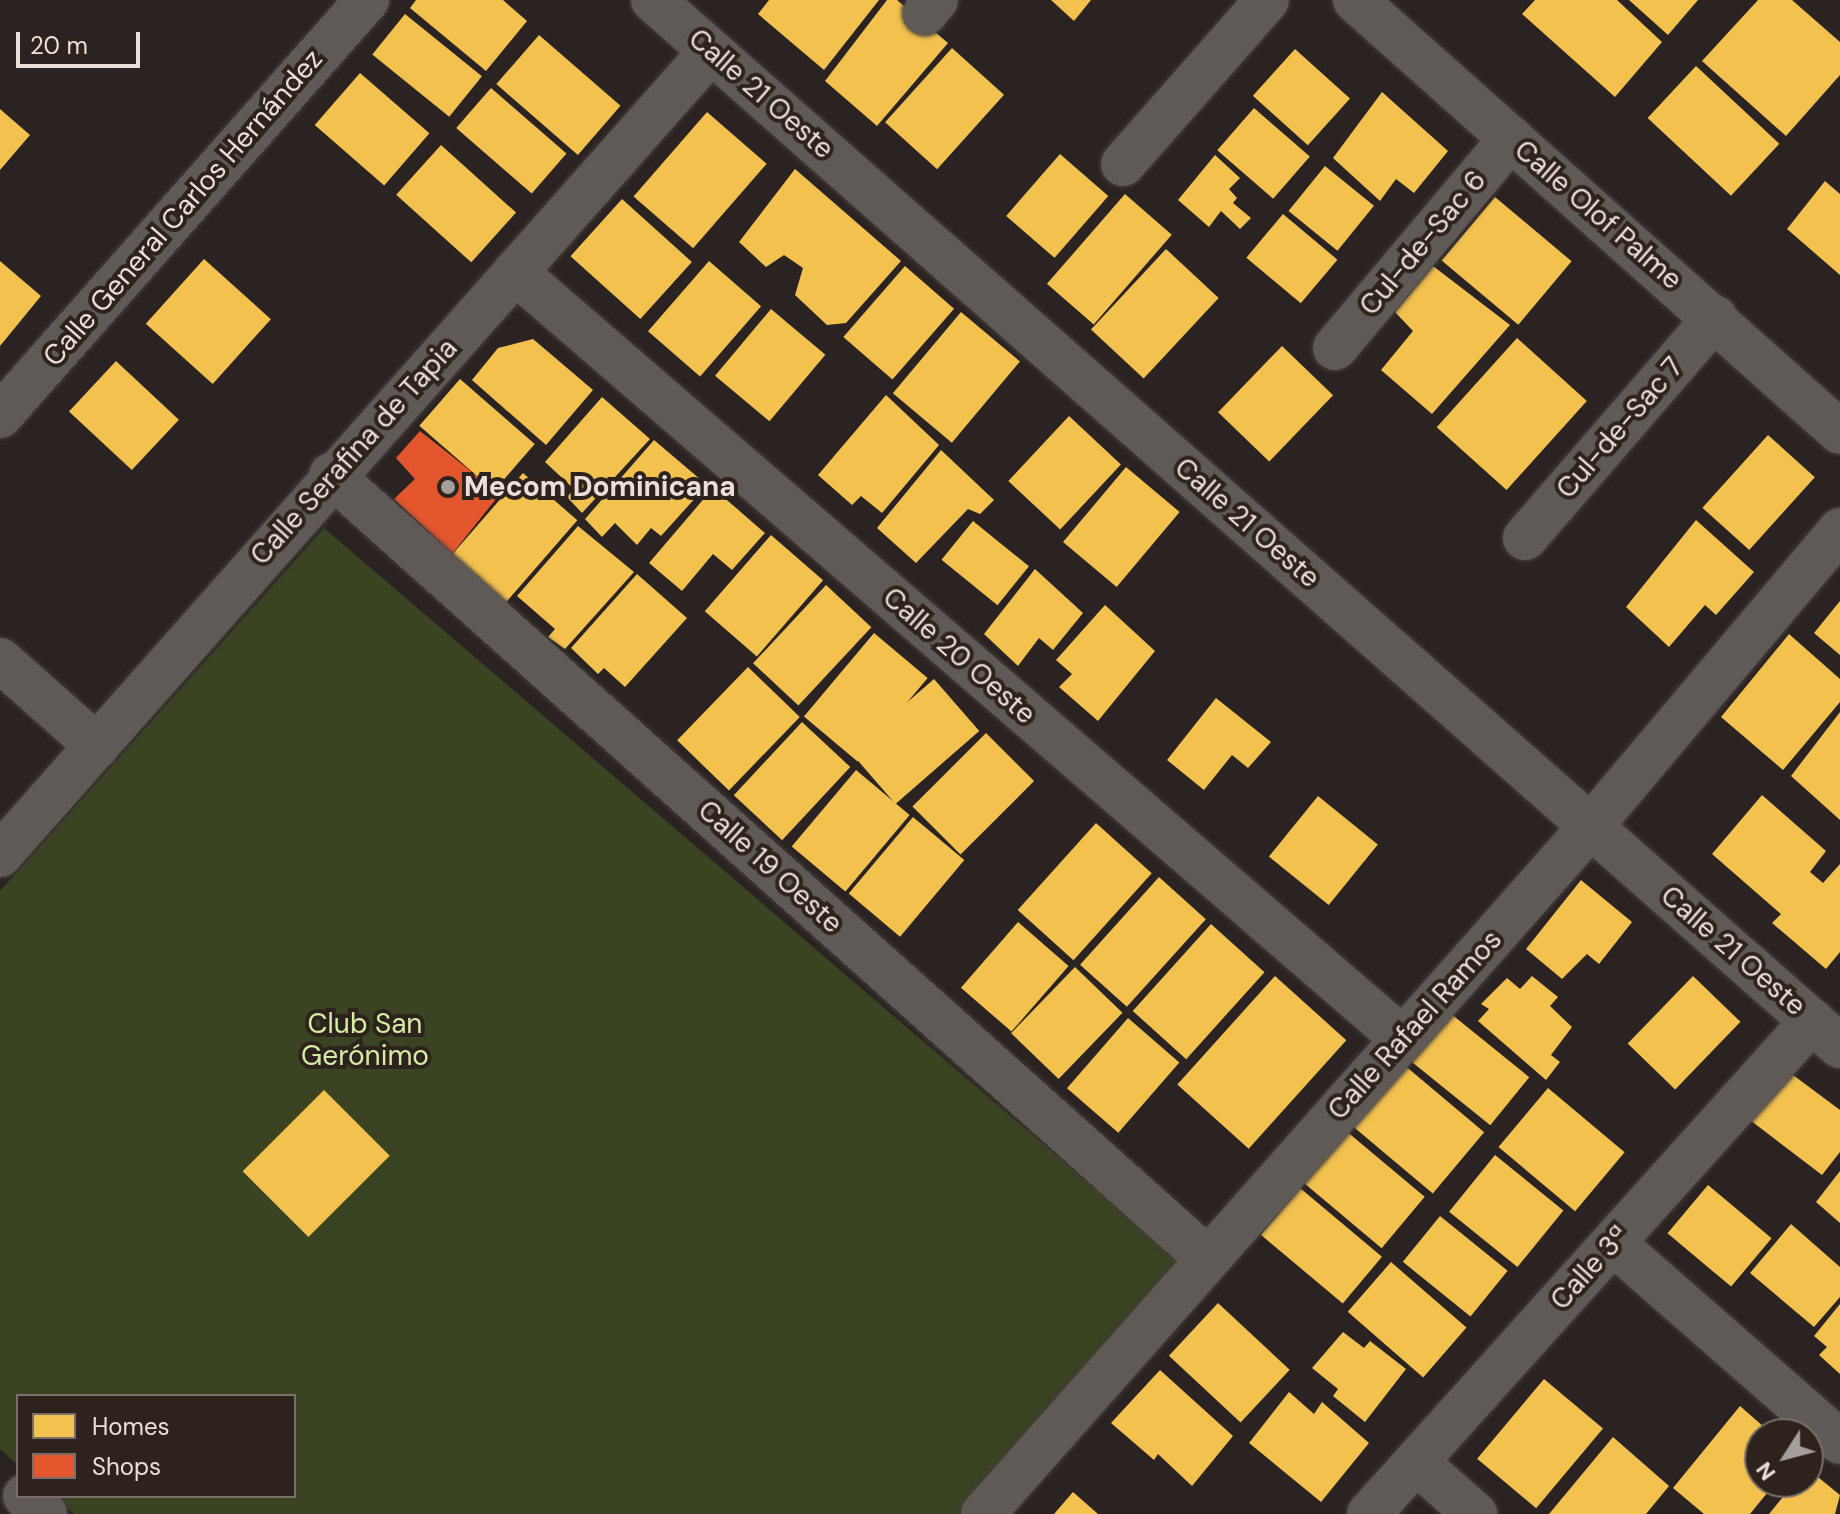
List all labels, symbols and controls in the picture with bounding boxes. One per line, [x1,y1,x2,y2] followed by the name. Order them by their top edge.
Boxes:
[20,16,144,66] scale bar
[682,22,840,166] street label: Calle 21 Oeste
[30,30,88,61] text: 20 m
[36,43,330,373] street label: Calle General Carlos Hernández
[1508,133,1688,297] street label: Calle Olof Palme
[1353,164,1493,322] street label: Cul-de-Sac 6
[244,332,464,572] street label: Calle Serafina de Tapia
[1550,351,1690,505] street label: Cul-de-Sac 7
[1168,451,1326,595] street label: Calle 21 Oeste
[464,470,736,504] place label: Mecom Dominicana
[439,478,457,496] marker: Mecom Dominicana
[876,581,1042,731] street label: Calle 20 Oeste
[691,793,849,941] street label: Calle 19 Oeste
[1654,879,1812,1023] street label: Calle 21 Oeste
[1321,923,1509,1127] street label: Calle Rafael Ramos
[301,1007,429,1073] park label: Club San Gerónimo
[1544,1219,1636,1317] street label: Calle 3ª
[16,1394,296,1498] legend
[92,1411,170,1442] text: Homes
[1744,1418,1824,1498] north arrow
[92,1451,161,1482] text: Shops
[1749,1456,1782,1486] text: N

